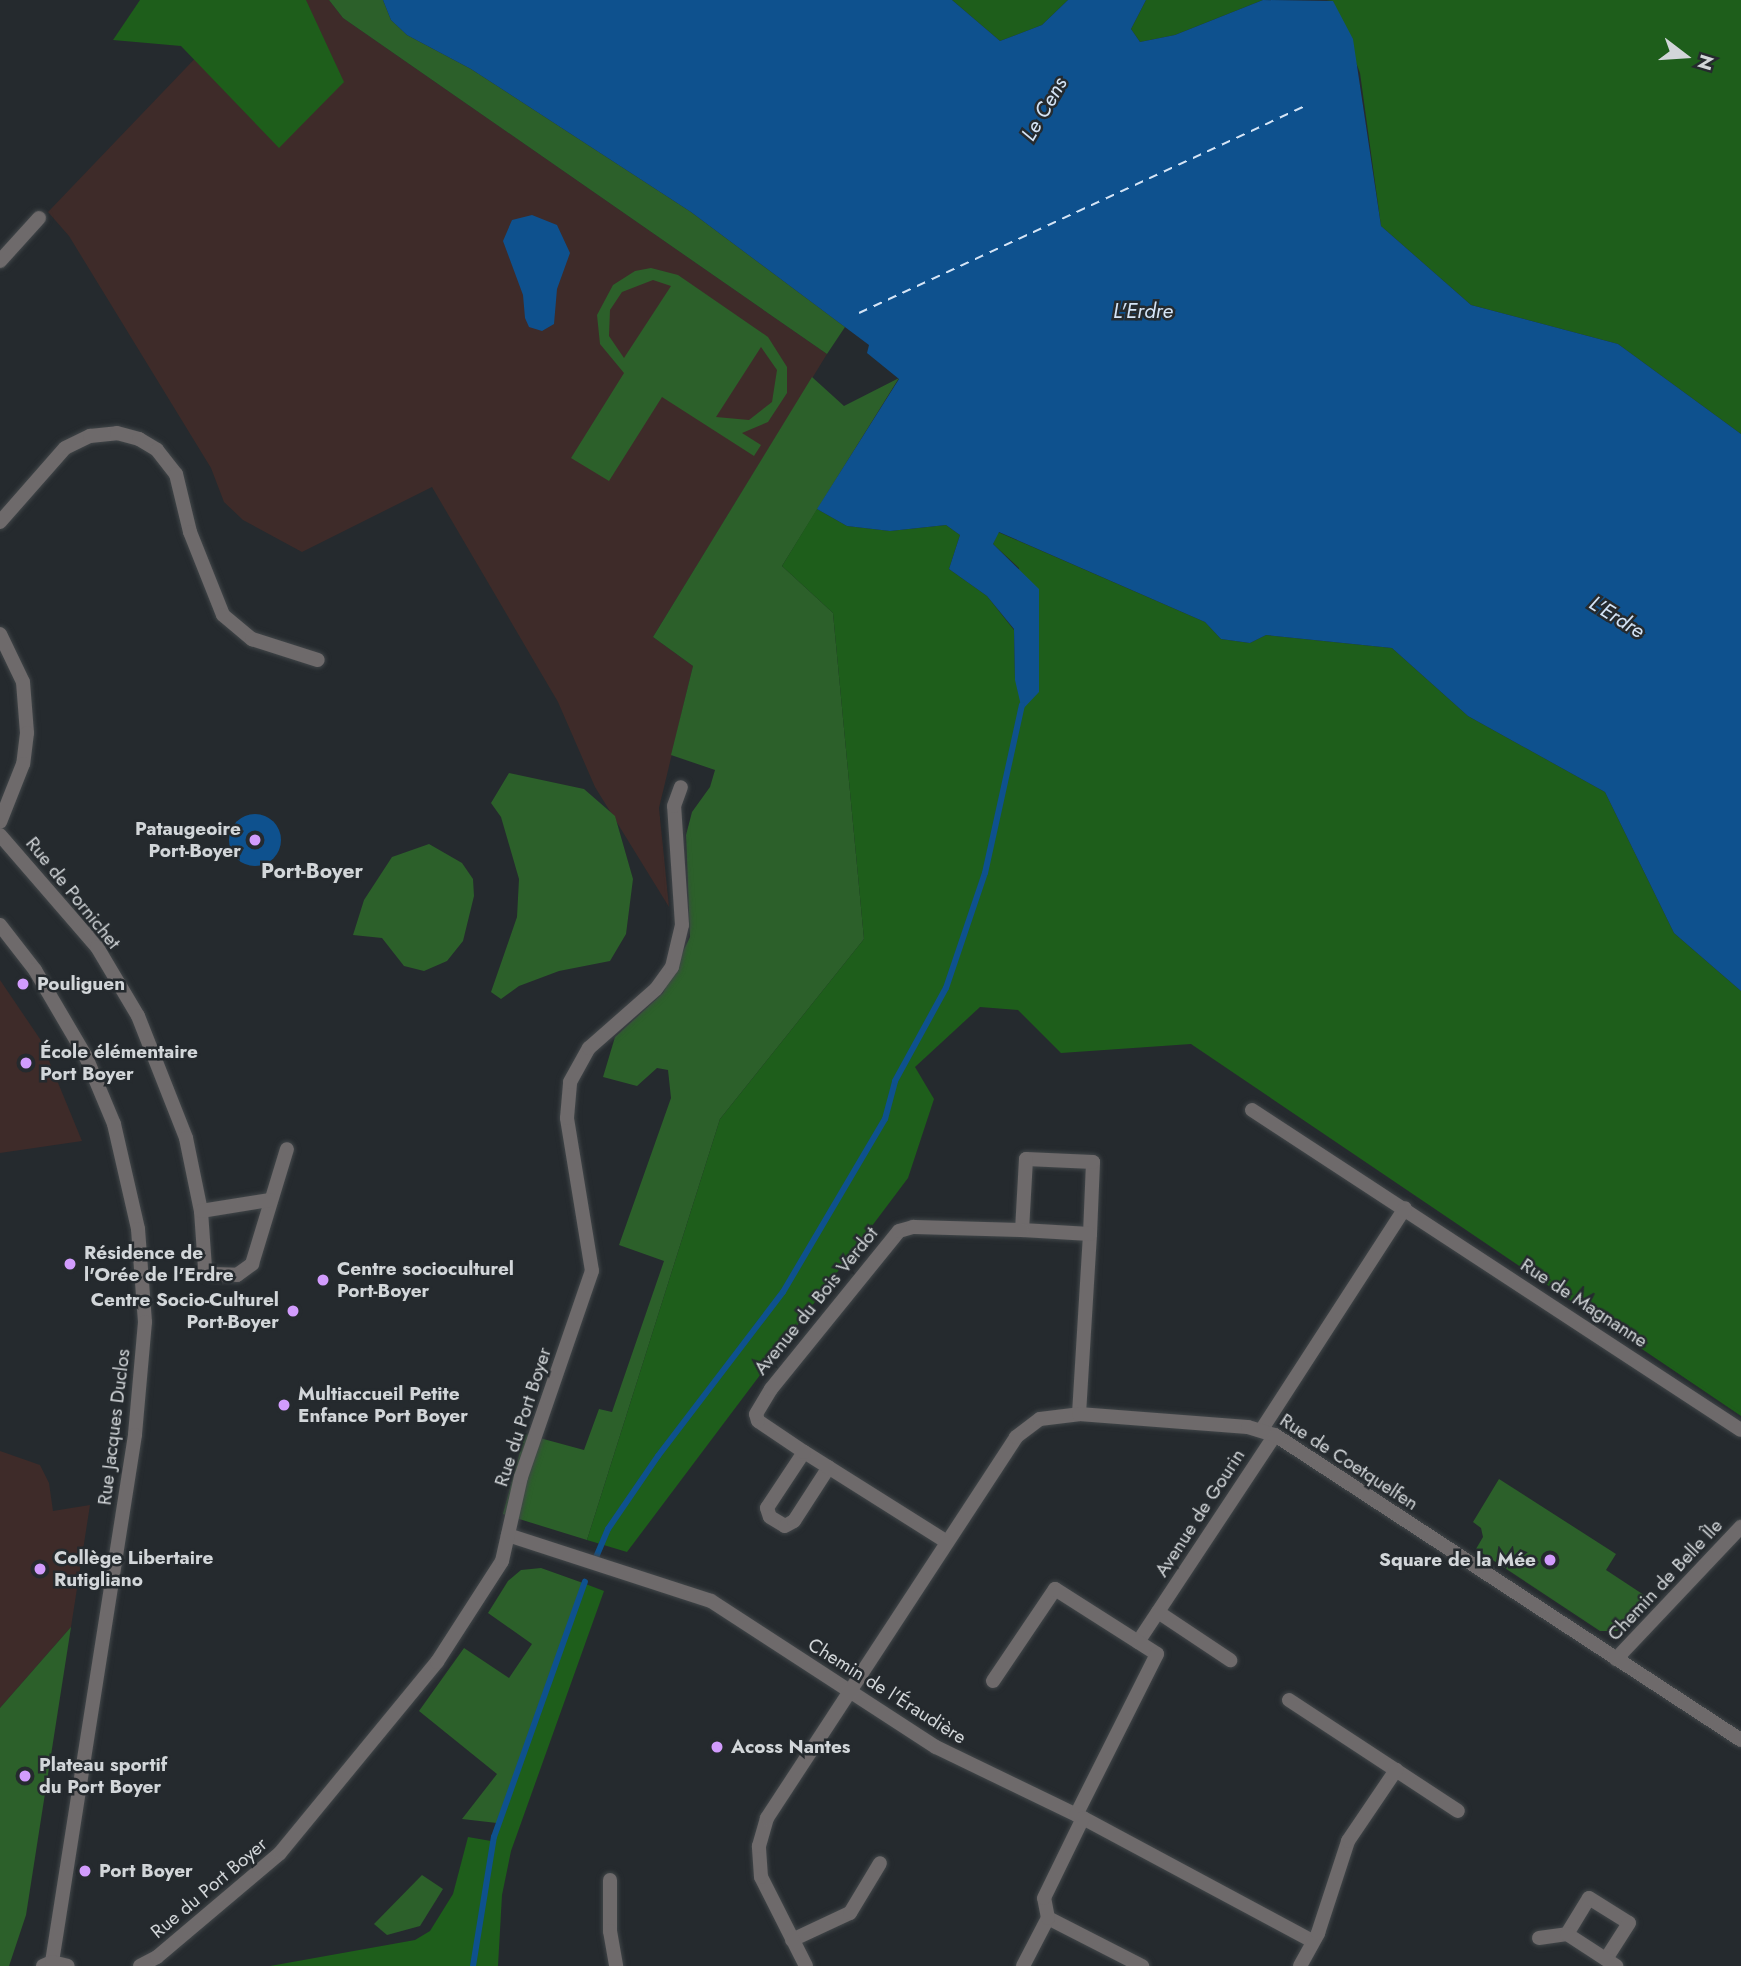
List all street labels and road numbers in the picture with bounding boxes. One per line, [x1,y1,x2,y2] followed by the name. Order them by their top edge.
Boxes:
[21,832,125,954] street label: Rue de Pornichet
[749,1222,883,1380] street label: Avenue du Bois Verdot
[1516,1254,1652,1352] street label: Rue de Magnanne
[490,1345,556,1489] street label: Rue du Port Boyer
[93,1348,135,1506] street label: Rue Jacques Duclos
[1276,1409,1422,1515] street label: Rue de Coetquelfen
[1150,1445,1250,1581] street label: Avenue de Gourin
[1603,1514,1727,1646] street label: Chemin de Belle Île
[804,1633,970,1749] street label: Chemin de l'Éraudière
[146,1833,272,1943] street label: Rue du Port Boyer

